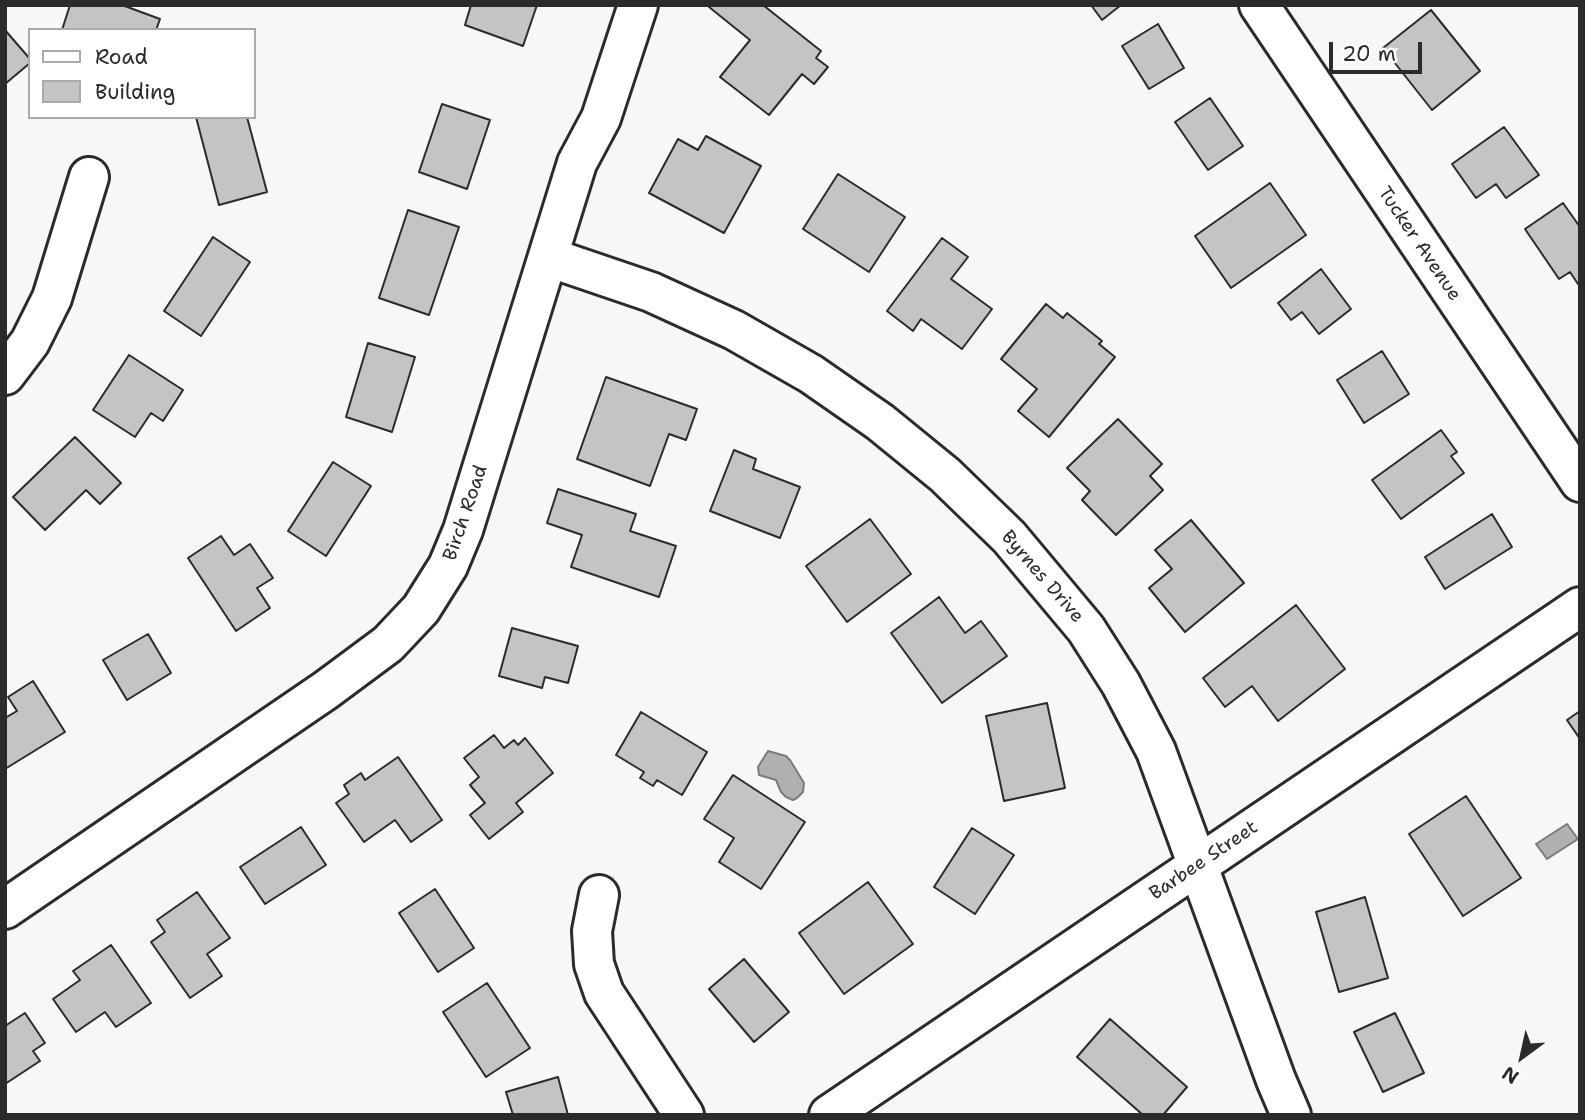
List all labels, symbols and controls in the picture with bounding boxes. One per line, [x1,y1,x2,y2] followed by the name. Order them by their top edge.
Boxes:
[28,28,256,119] legend
[1333,28,1426,72] scale bar
[1342,40,1396,68] text: 20 m
[95,43,148,71] text: Road
[95,78,175,106] text: Building
[1372,183,1466,305] street label: Tucker Avenue
[439,462,493,564] street label: Birch Road
[996,526,1088,628] street label: Byrnes Drive
[1145,816,1263,906] street label: Barbee Street
[1487,1022,1557,1092] north arrow
[1497,1060,1523,1090] text: N

